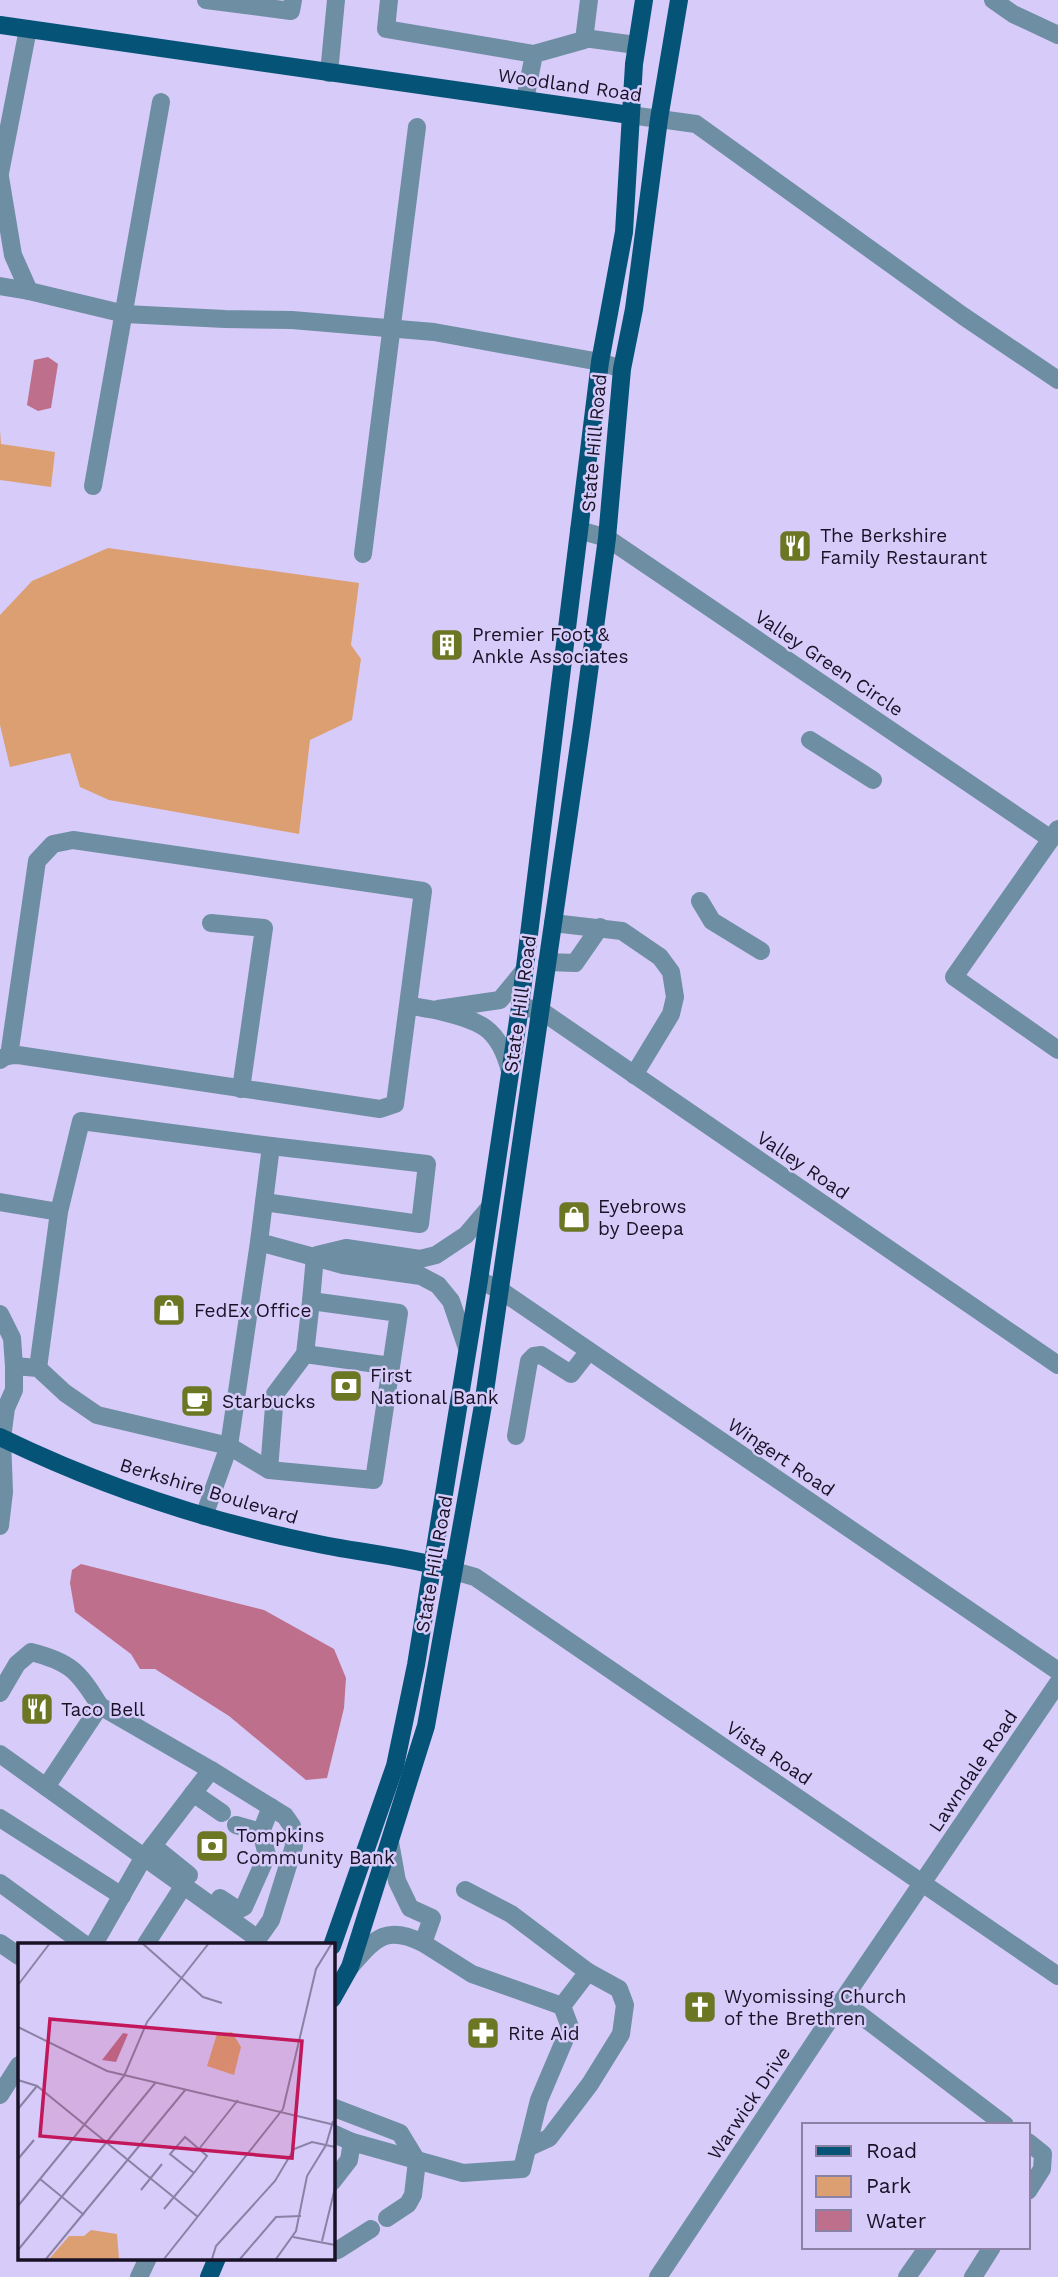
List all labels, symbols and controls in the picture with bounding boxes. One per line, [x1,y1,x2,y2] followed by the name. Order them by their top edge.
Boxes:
[496,63,644,107] street label: Woodland Road
[576,373,612,513] street label: State Hill Road
[820,524,987,569] place label: The Berkshire Family Restaurant
[776,527,814,565] restaurant icon: The Berkshire Family Restaurant
[750,605,908,721] street label: Valley Green Circle
[472,623,628,668] place label: Premier Foot & Ankle Associates
[428,626,466,664] building icon: Premier Foot & Ankle Associates
[499,934,541,1074] street label: State Hill Road
[753,1126,853,1204] street label: Valley Road
[598,1195,686,1240] place label: Eyebrows by Deepa
[555,1198,593,1236] shop icon: Eyebrows by Deepa
[150,1291,188,1329] shop icon: FedEx Office
[194,1299,311,1322] place label: FedEx Office
[370,1364,499,1409] place label: First National Bank
[327,1367,365,1405] bank icon: First National Bank
[178,1382,216,1420] cafe icon: Starbucks
[222,1390,316,1413] place label: Starbucks
[723,1413,839,1501] street label: Wingert Road
[117,1453,301,1529] street label: Berkshire Boulevard
[411,1494,457,1634] street label: State Hill Road
[18,1690,56,1728] restaurant icon: Taco Bell
[61,1698,145,1721] place label: Taco Bell
[924,1706,1022,1836] street label: Lawndale Road
[722,1716,816,1790] street label: Vista Road
[236,1824,395,1869] place label: Tompkins Community Bank
[193,1827,231,1865] bank icon: Tompkins Community Bank
[18,1943,334,2260] inset map
[724,1985,906,2030] place label: Wyomissing Church of the Brethren
[681,1988,719,2026] church icon: Wyomissing Church of the Brethren
[464,2014,502,2052] pharmacy icon: Rite Aid
[508,2022,580,2045] place label: Rite Aid
[703,2042,795,2164] street label: Warwick Drive
[802,2123,1030,2249] legend
[866,2138,917,2163] text: Road
[866,2173,911,2198] text: Park
[866,2208,927,2233] text: Water

